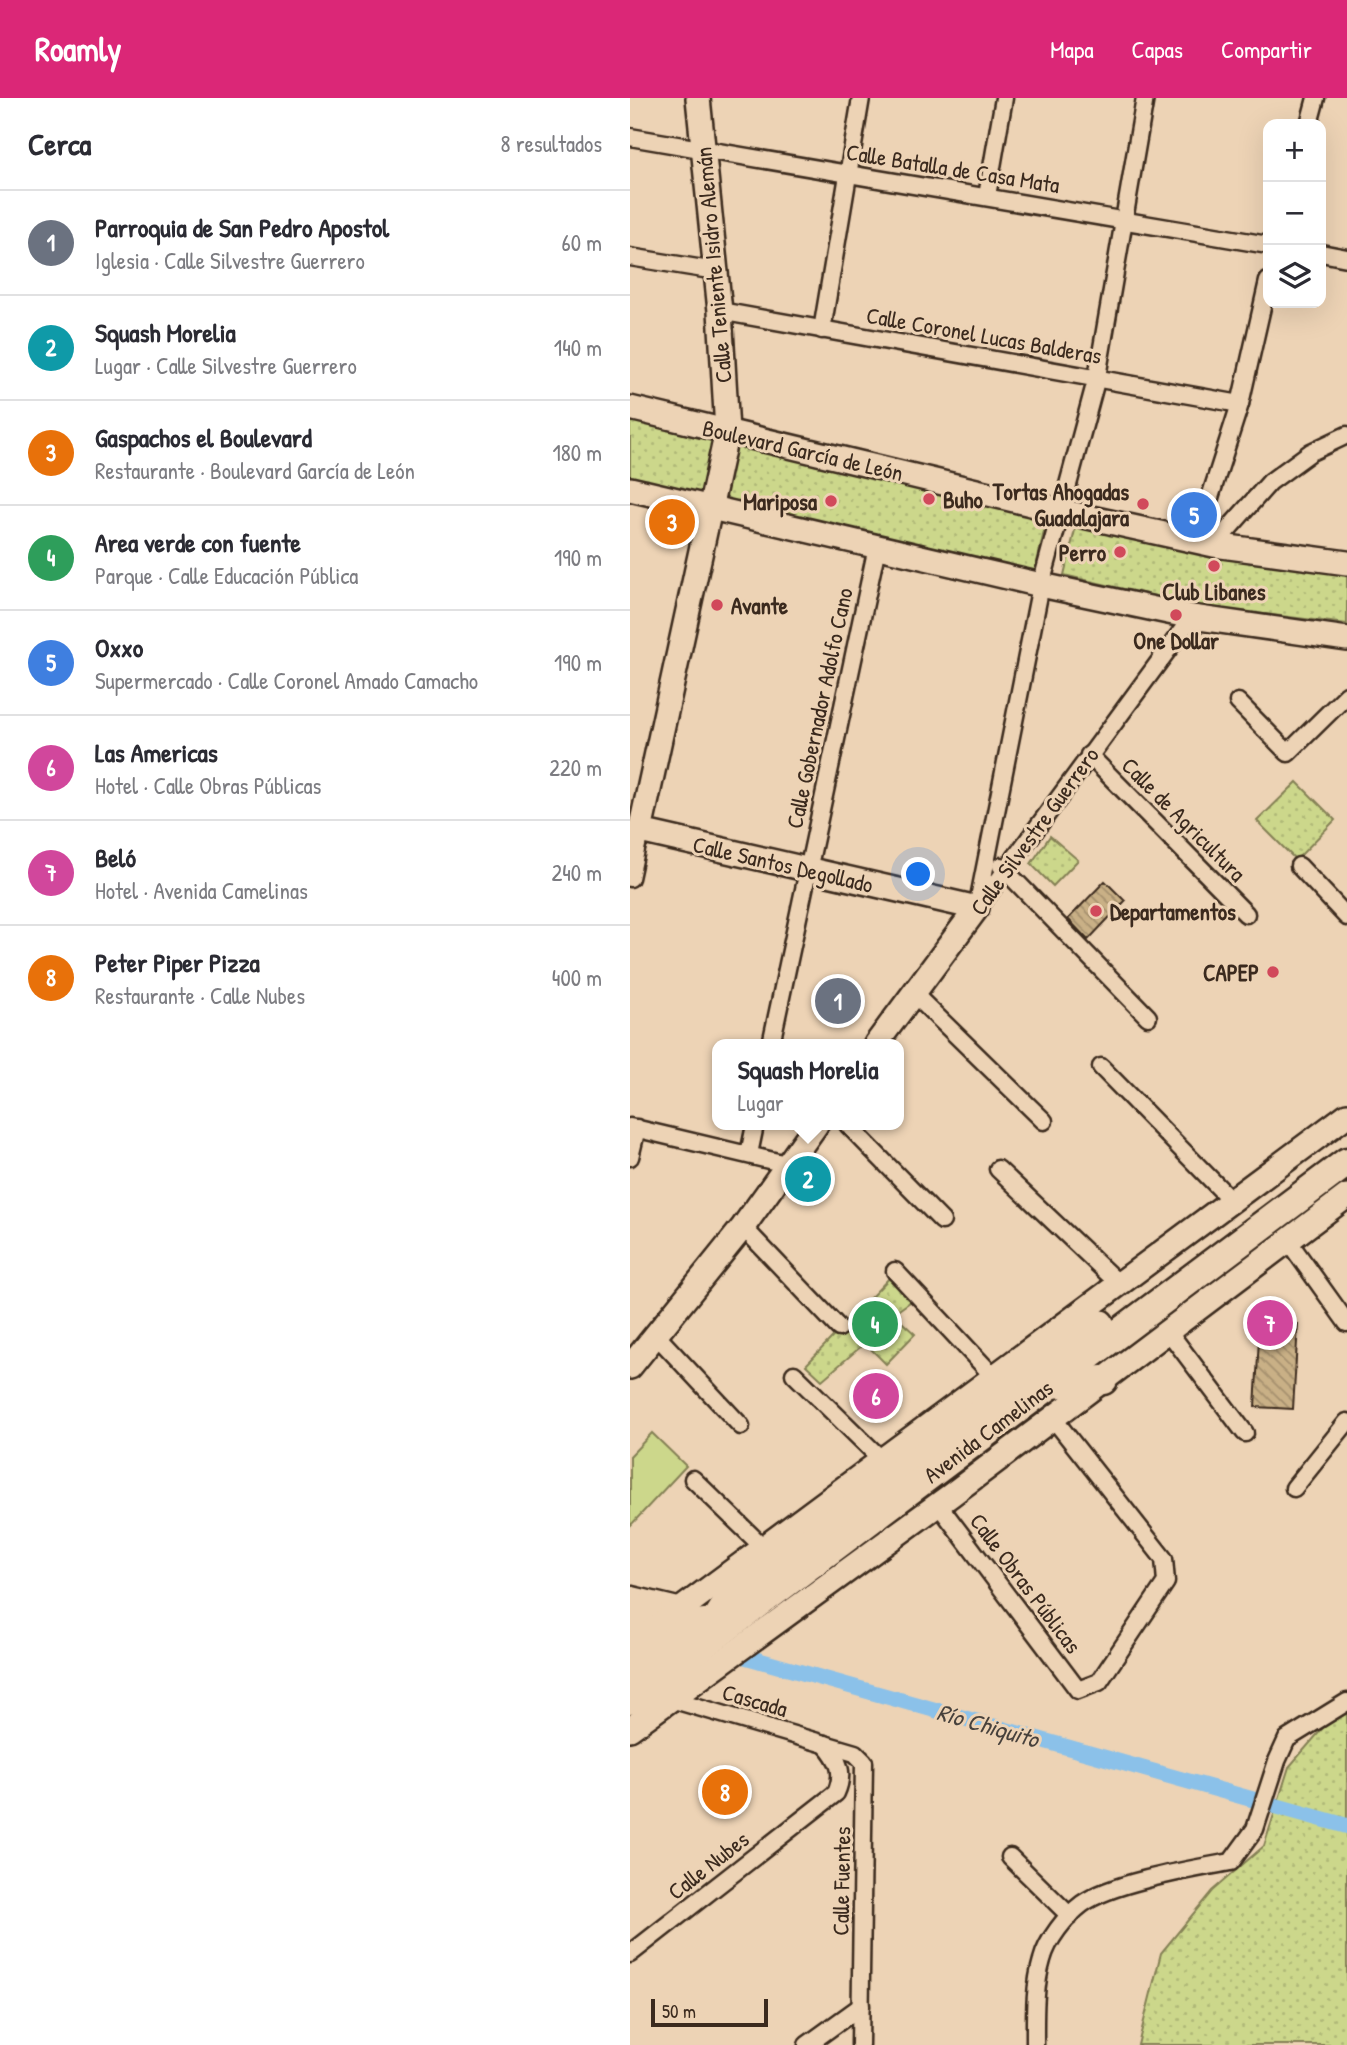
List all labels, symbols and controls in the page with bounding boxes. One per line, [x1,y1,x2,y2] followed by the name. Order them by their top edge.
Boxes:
[35,27,121,71] text: Roamly
[1050,33,1094,65] text: Mapa
[1132,33,1183,65] text: Capas
[1221,33,1312,65] text: Compartir
[1263,119,1326,308] map controls
[1263,119,1326,182] button: +
[28,124,91,164] text: Cerca
[501,128,602,159] text: 8 resultados
[844,136,1062,200] street label: Calle Batalla de Casa Mata
[687,146,739,384] street label: Calle Teniente Isidro Alemán
[1263,182,1326,245] button: −
[95,210,389,245] text: Parroquia de San Pedro Apostol
[47,227,55,258] text: 1
[562,227,602,258] text: 60 m
[95,245,365,276] text: Iglesia · Calle Silvestre Guerrero
[1263,245,1326,308] button: layers
[864,299,1104,371] street label: Calle Coronel Lucas Balderas
[95,315,236,350] text: Squash Morelia
[46,332,56,363] text: 2
[554,332,602,363] text: 140 m
[95,350,357,381] text: Lugar · Calle Silvestre Guerrero
[700,412,906,488] street label: Boulevard García de León
[95,420,312,455] text: Gaspachos el Boulevard
[46,437,56,468] text: 3
[552,437,602,468] text: 180 m
[95,455,415,486] text: Restaurante · Boulevard García de León
[992,476,1129,533] place label: Tortas Ahogadas Guadalajara
[943,484,984,515] place label: Buho
[743,486,817,518] place label: Mariposa
[1171,489,1217,541] pin: 5
[921,491,937,507] marker: Buho
[823,493,839,509] marker: Mariposa
[649,496,695,548] pin: 3
[1135,496,1151,512] marker: Tortas Ahogadas Guadalajara
[95,525,301,560] text: Area verde con fuente
[1059,537,1107,568] place label: Perro
[47,542,55,573] text: 4
[554,542,602,573] text: 190 m
[1112,544,1128,560] marker: Perro
[1206,558,1222,574] marker: Club Libanes
[95,560,358,591] text: Parque · Calle Educación Pública
[1162,576,1266,607] place label: Club Libanes
[778,585,860,831] street label: Calle Gobernador Adolfo Cano
[731,590,789,621] place label: Avante
[709,597,725,613] marker: Avante
[1168,607,1184,623] marker: One Dollar
[1133,625,1219,656] place label: One Dollar
[95,630,143,665] text: Oxxo
[46,647,56,678] text: 5
[554,647,602,678] text: 190 m
[95,665,478,696] text: Supermercado · Calle Coronel Amado Camacho
[95,735,218,770] text: Las Americas
[963,741,1105,921] street label: Calle Silvestre Guerrero
[1115,750,1253,888] street label: Calle de Agricultura
[46,752,56,783] text: 6
[549,752,602,783] text: 220 m
[95,770,321,801] text: Hotel · Calle Obras Públicas
[690,828,876,900] street label: Calle Santos Degollado
[95,840,136,875] text: Beló
[45,857,57,888] text: 7
[551,857,602,888] text: 240 m
[901,857,935,891] your location
[95,875,308,906] text: Hotel · Avenida Camelinas
[1110,896,1236,928] place label: Departamentos
[1088,903,1104,919] marker: Departamentos
[95,945,260,980] text: Peter Piper Pizza
[1203,957,1259,988] place label: CAPEP
[46,962,56,993] text: 8
[552,962,602,993] text: 400 m
[1265,964,1281,980] marker: CAPEP
[815,975,861,1027] pin: 1
[95,980,305,1011] text: Restaurante · Calle Nubes
[712,1039,904,1130] popup
[738,1052,878,1087] text: Squash Morelia
[738,1087,784,1118] text: Lugar
[785,1153,831,1205] pin: 2
[1247,1297,1293,1349] pin: 7
[852,1298,898,1350] pin: 4
[853,1370,899,1422] pin: 6
[917,1372,1059,1490] street label: Avenida Camelinas
[963,1507,1089,1660] street label: Calle Obras Públicas
[719,1676,791,1724] street label: Cascada
[933,1695,1045,1756] water label: Río Chiquito
[702,1766,748,1818] pin: 8
[661,1823,755,1906] street label: Calle Nubes
[825,1826,857,1936] street label: Calle Fuentes
[651,1996,768,2028] scale bar
[662,1998,696,2024] text: 50 m

